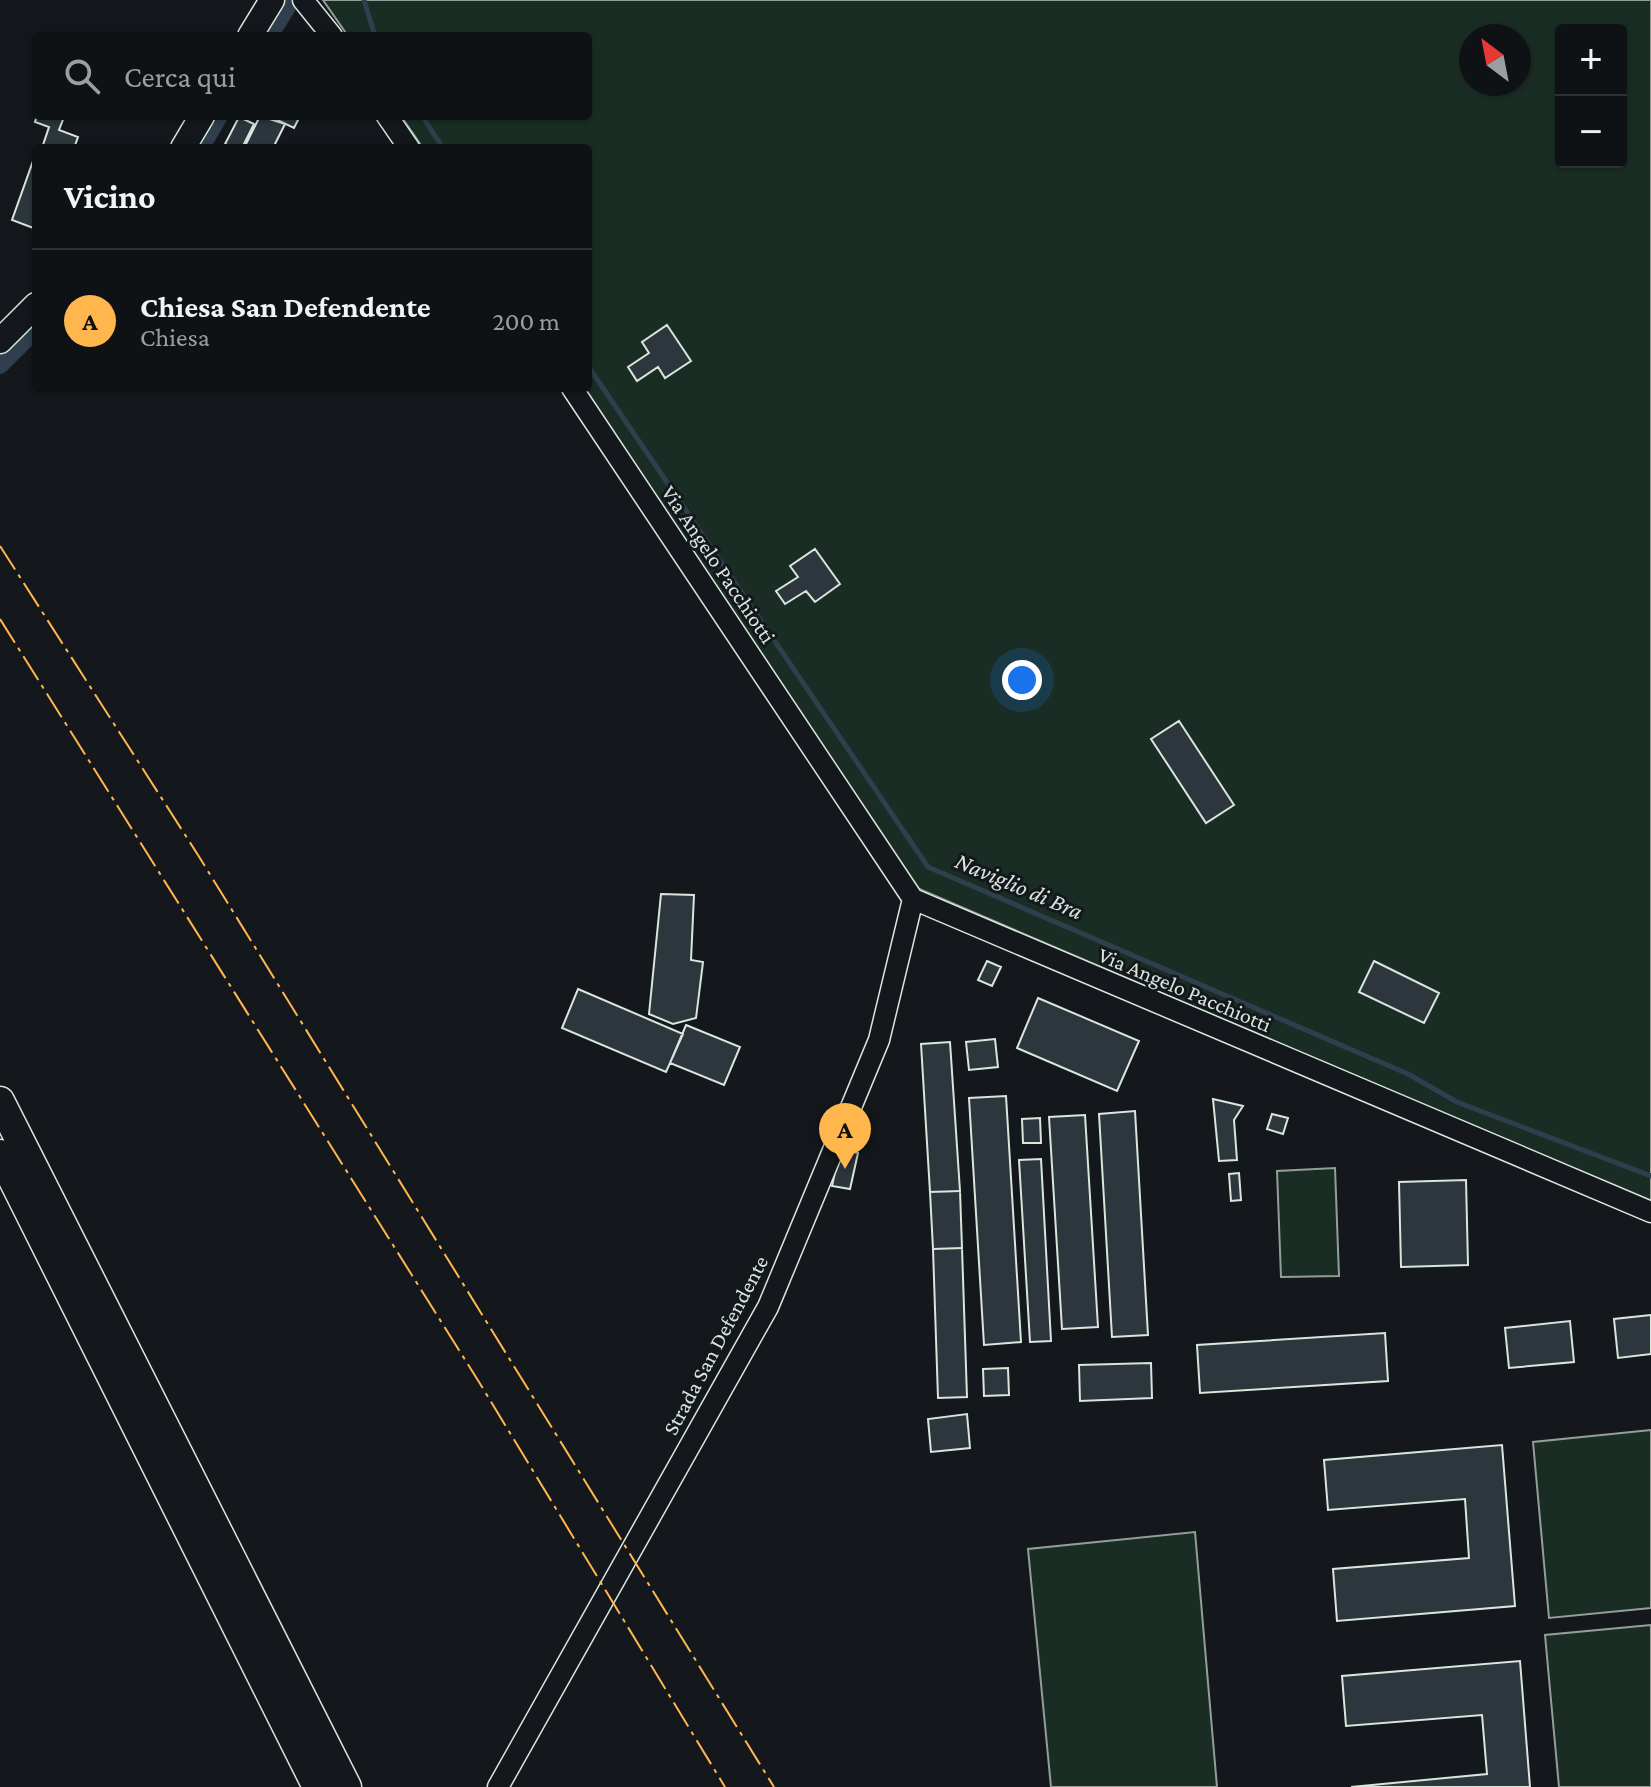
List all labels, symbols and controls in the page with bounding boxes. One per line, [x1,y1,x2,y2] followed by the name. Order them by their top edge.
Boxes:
[1459,24,1531,96] north arrow
[1555,24,1627,168] map controls
[1555,24,1627,96] button: +
[32,32,592,120] search box
[60,54,104,98] icon: search
[124,60,236,93] text: Cerca qui
[1555,96,1627,168] button: −
[64,178,156,215] text: Vicino
[140,290,431,323] text: Chiesa San Defendente
[82,307,98,336] text: A
[492,307,560,336] text: 200 m
[140,323,210,352] text: Chiesa
[656,480,781,648] street label: Via Angelo Pacchiotti
[1002,660,1042,700] your location
[951,847,1087,924] water label: Naviglio di Bra
[1095,942,1275,1037] street label: Via Angelo Pacchiotti
[819,1103,871,1169] pin: A
[658,1251,773,1439] street label: Strada San Defendente

